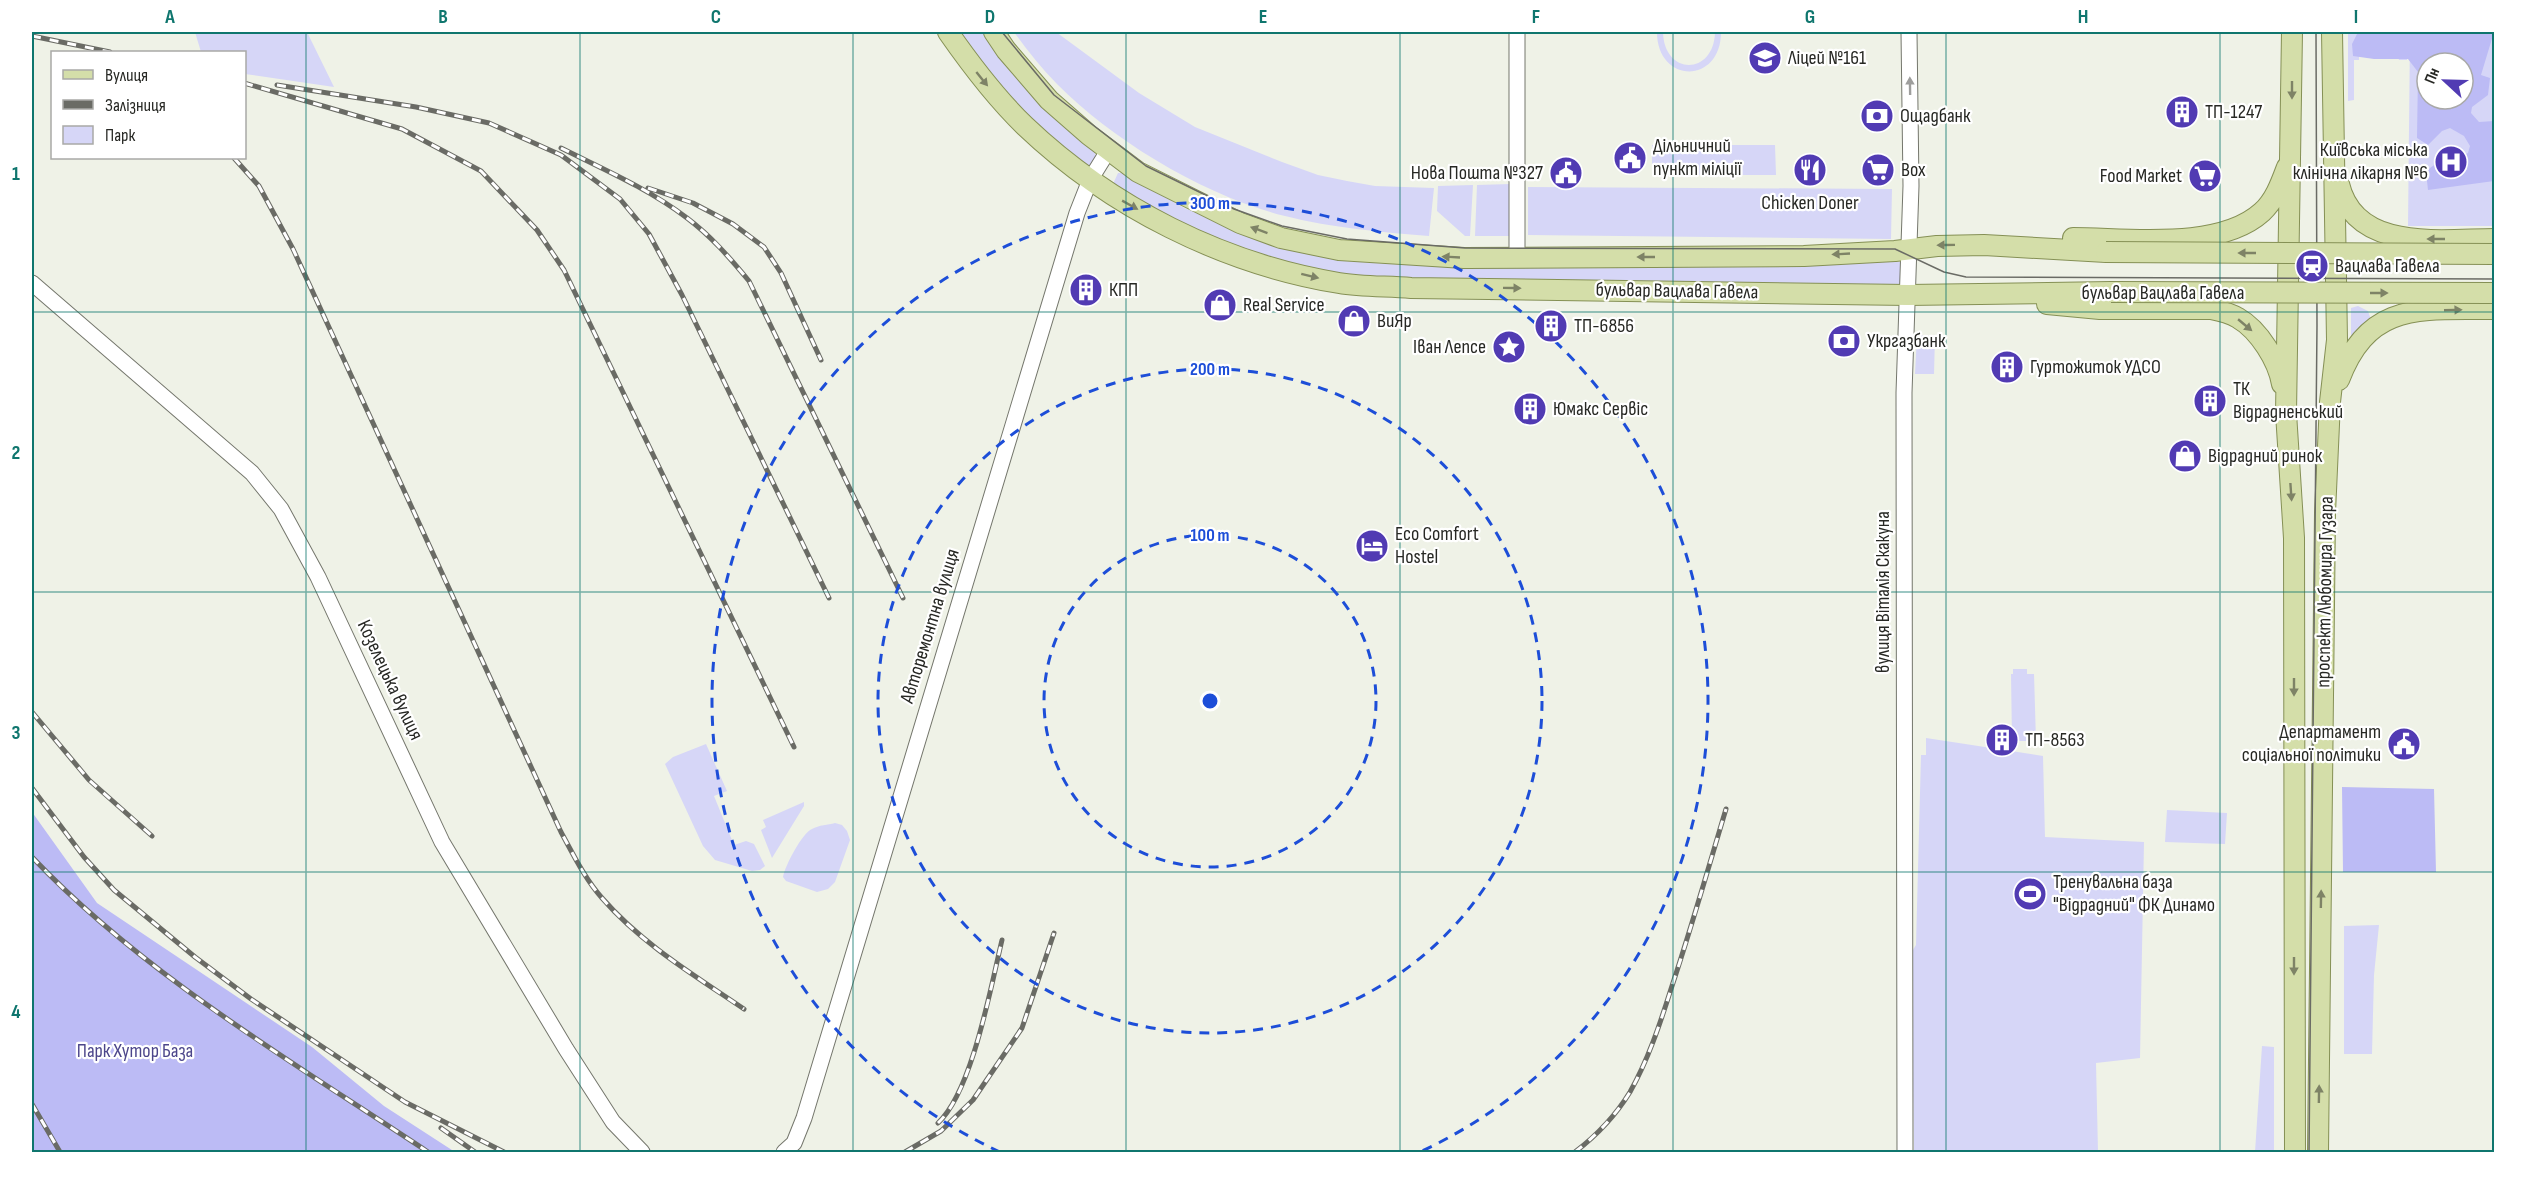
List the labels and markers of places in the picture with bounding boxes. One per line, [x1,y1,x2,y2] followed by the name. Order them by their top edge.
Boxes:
[1747,40,1783,76] school or university icon: Ліцей №161
[1787,46,1866,70] place label: Ліцей №161
[2164,94,2200,130] building icon: ТП-1247
[1859,98,1895,134] bank icon: Ощадбанк
[2205,100,2262,124] place label: ТП-1247
[1900,104,1971,128] place label: Ощадбанк
[1653,134,1743,181] place label: Дільничний пункт міліції
[2293,138,2428,185] place label: Київська міська клінічна лікарня №6
[1612,140,1648,176] public building icon: Дільничний пункт міліції
[2433,144,2469,180] hospital icon: Київська міська клінічна лікарня №6
[1792,152,1828,188] restaurant icon: Chicken Doner
[1860,152,1896,188] supermarket icon: Box
[1548,155,1584,191] public building icon: Нова Пошта №327
[1901,158,1926,182] place label: Box
[2187,158,2223,194] supermarket icon: Food Market
[1411,161,1543,185] place label: Нова Пошта №327
[2100,164,2182,188] place label: Food Market
[1761,191,1859,215] place label: Chicken Doner
[2294,248,2330,284] station icon: Вацлава Гавела
[2335,254,2440,278] place label: Вацлава Гавела
[1068,272,1104,308] building icon: КПП
[1109,278,1138,302] place label: КПП
[1202,287,1238,323] shop icon: Real Service
[1243,293,1325,317] place label: Real Service
[1336,303,1372,339] shop icon: ВиЯр
[1533,308,1569,344] building icon: ТП-6856
[1377,309,1412,333] place label: ВиЯр
[1574,314,1634,338] place label: ТП-6856
[1826,323,1862,359] bank icon: Укргазбанк
[1491,329,1527,365] place icon: Іван Лепсе
[1867,329,1946,353] place label: Укргазбанк
[1413,335,1486,359] place label: Іван Лепсе
[1989,349,2025,385] building icon: Гуртожиток УДСО
[2030,355,2161,379] place label: Гуртожиток УДСО
[2233,377,2343,424] place label: ТК Відрадненський
[2192,383,2228,419] building icon: ТК Відрадненський
[1512,391,1548,427] building icon: Юмакс Сервіс
[1553,397,1648,421] place label: Юмакс Сервіс
[2167,438,2203,474] shop icon: Відрадний ринок
[2208,444,2323,468] place label: Відрадний ринок
[1395,522,1479,569] place label: Eco Comfort Hostel
[1354,528,1390,564] hotel icon: Eco Comfort Hostel
[1200,691,1220,711] centre of rings
[2242,720,2381,767] place label: Департамент соціальної політики
[1984,722,2020,758] building icon: ТП-8563
[2386,726,2422,762] public building icon: Департамент соціальної політики
[2025,728,2085,752] place label: ТП-8563
[2053,870,2215,917] place label: Тренувальна база "Відрадний" ФК Динамо
[2012,876,2048,912] sports icon: Тренувальна база "Відрадний" ФК Динамо

